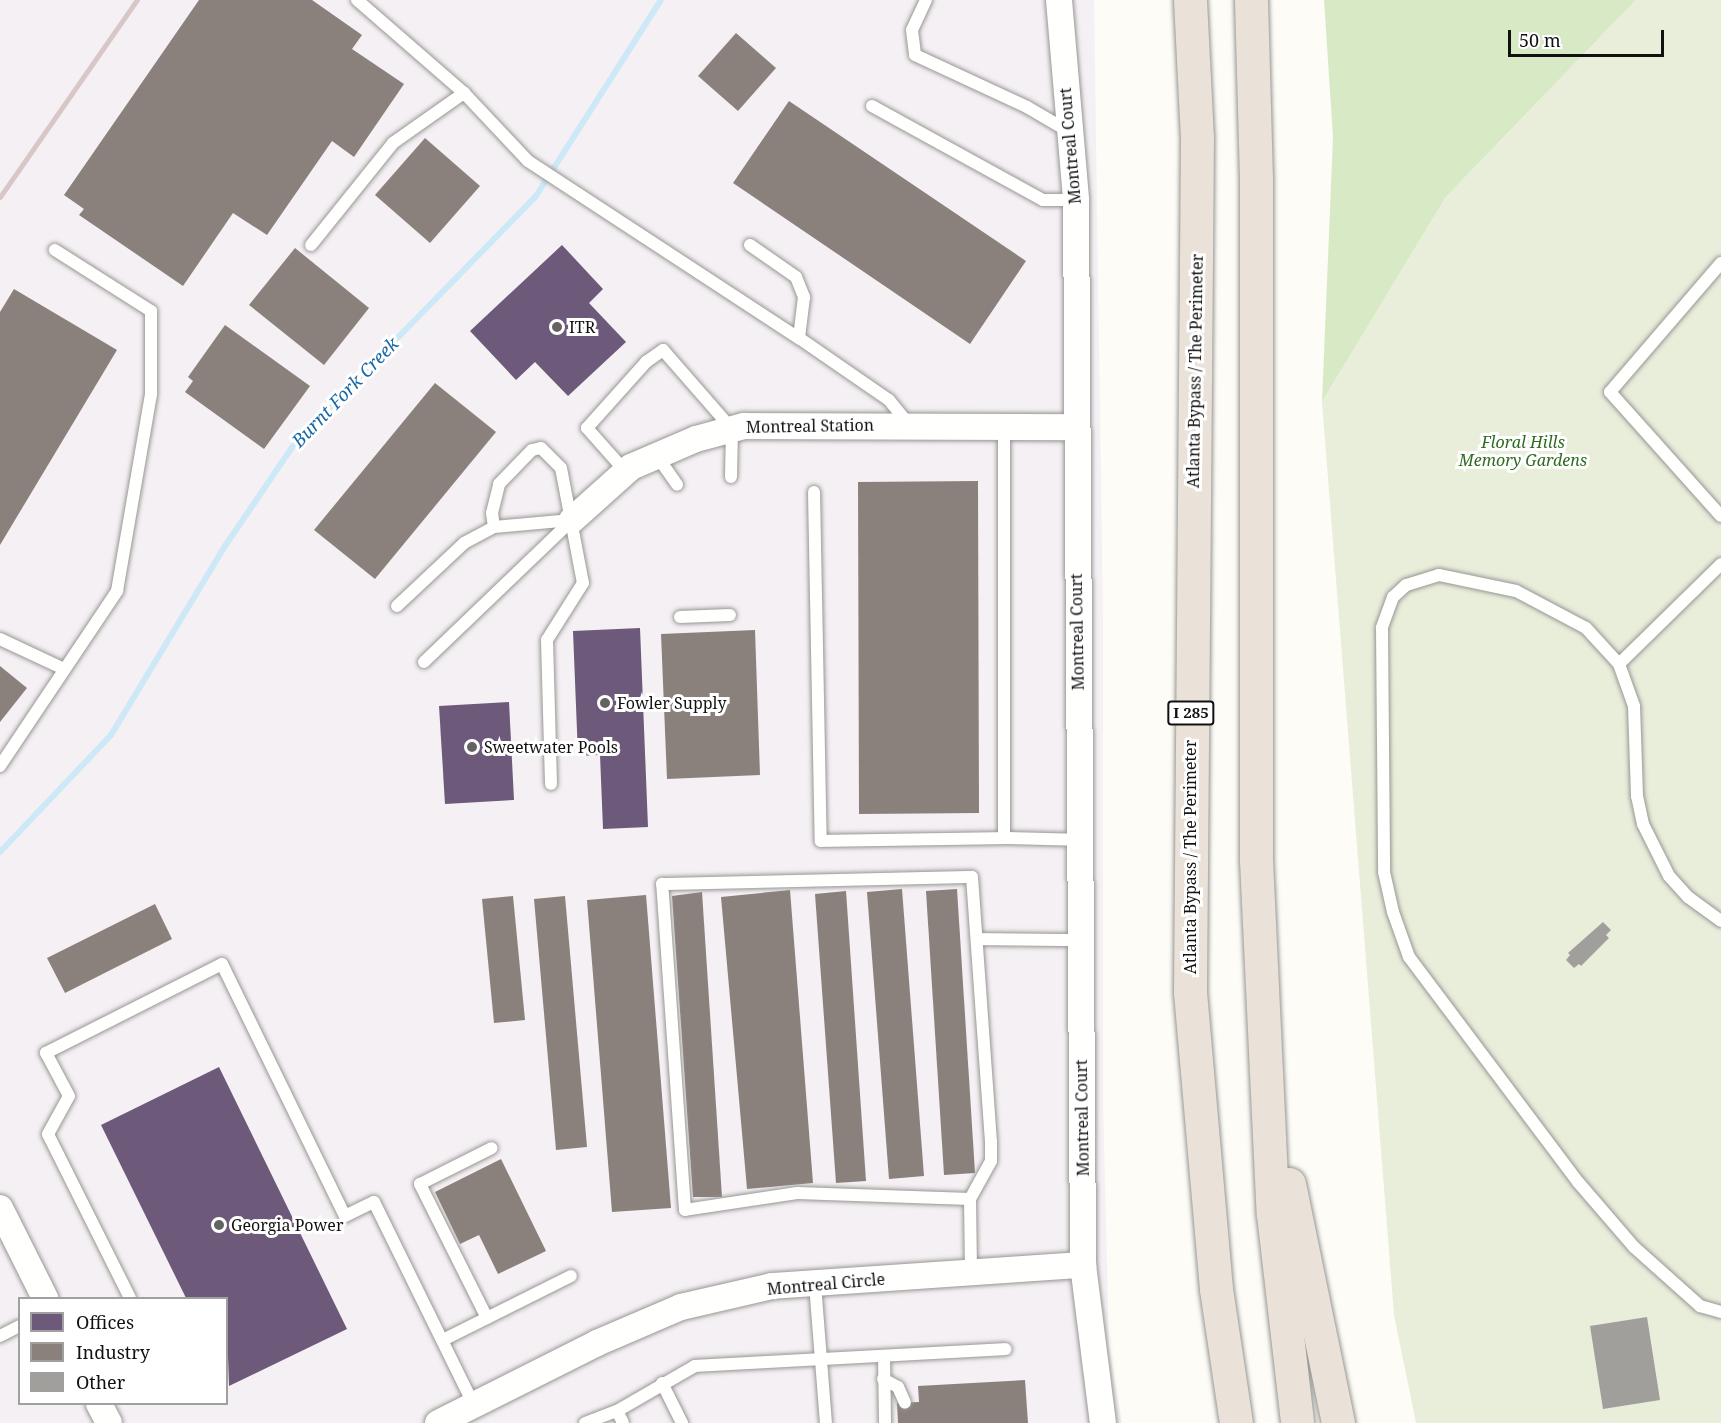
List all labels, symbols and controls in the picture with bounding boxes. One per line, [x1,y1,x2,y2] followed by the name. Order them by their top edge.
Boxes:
[1511,18,1667,56] scale bar
[1519,28,1561,52] text: 50 m
[1055,87,1085,205] street label: Montreal Court
[1183,254,1207,488] street label: Atlanta Bypass / The Perimeter
[569,317,595,337] place label: ITR
[550,320,564,334] marker: ITR
[287,333,403,451] water label: Burnt Fork Creek
[746,415,874,437] street label: Montreal Station
[1459,432,1587,470] park label: Floral Hills Memory Gardens
[1066,573,1088,691] street label: Montreal Court
[617,693,727,713] place label: Fowler Supply
[598,696,612,710] marker: Fowler Supply
[1167,701,1215,725] road number: I 285
[484,737,618,757] place label: Sweetwater Pools
[465,740,479,754] marker: Sweetwater Pools
[1180,740,1200,974] street label: Atlanta Bypass / The Perimeter
[1071,1059,1093,1177] street label: Montreal Court
[231,1215,343,1235] place label: Georgia Power
[212,1218,226,1232] marker: Georgia Power
[766,1269,886,1299] street label: Montreal Circle
[18,1297,228,1405] legend
[76,1310,134,1334] text: Offices
[76,1340,150,1364] text: Industry
[76,1370,125,1394] text: Other

